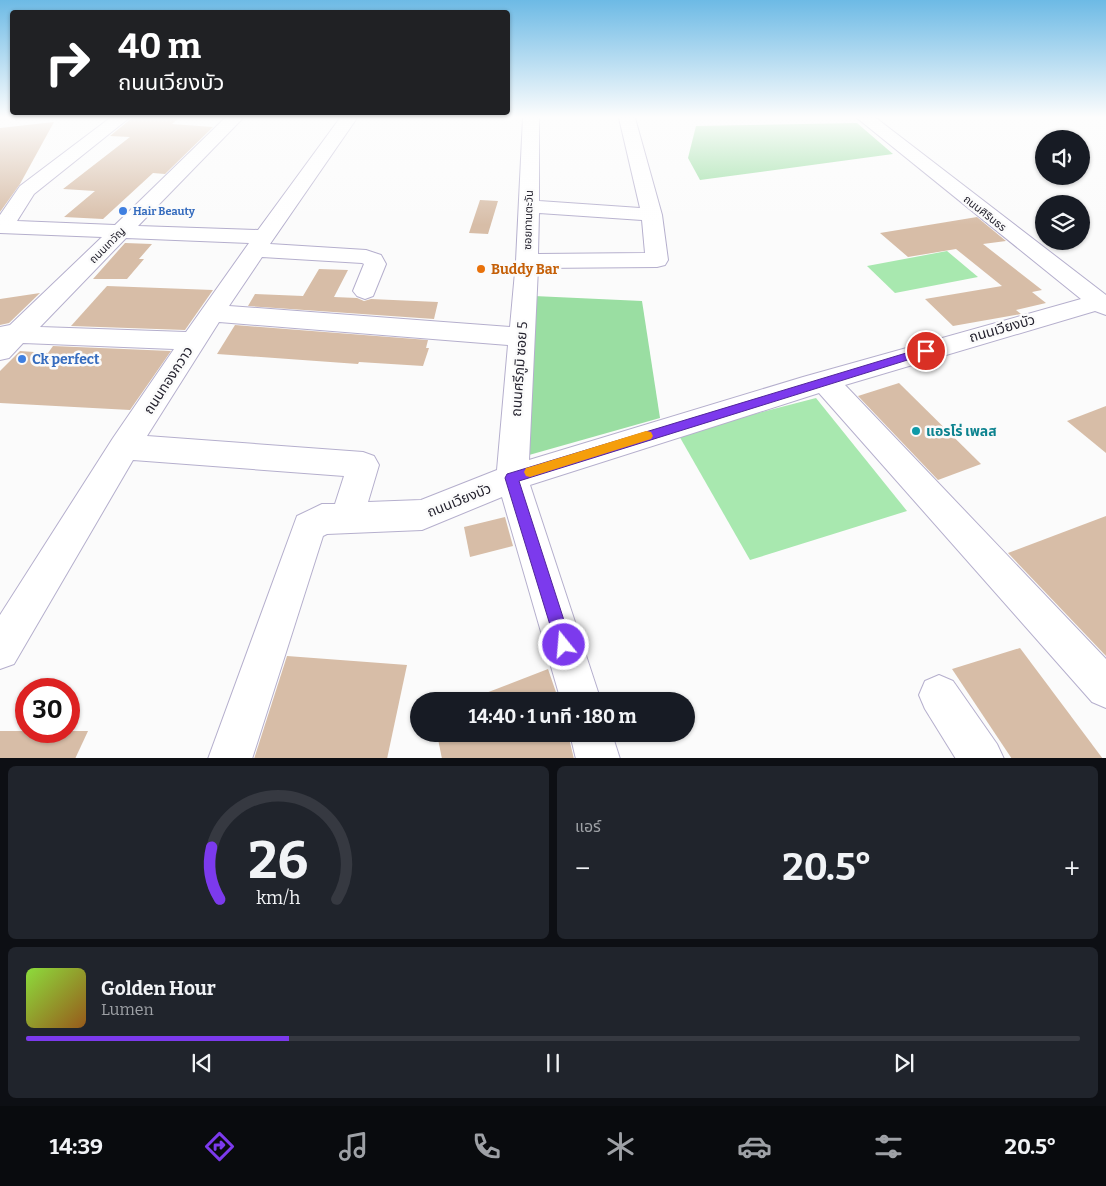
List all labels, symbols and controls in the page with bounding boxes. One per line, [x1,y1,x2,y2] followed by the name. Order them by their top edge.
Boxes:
[118,25,201,67] text: 40 m
[35,30,100,95] icon: right
[118,69,224,96] text: ถนนเวียงบัว
[1035,130,1090,250] map controls
[1035,130,1090,185] button: sound
[521,190,536,250] street label: ซอยทานตะวัน
[961,193,1009,234] street label: ถนนศิรินธร
[1035,195,1090,250] button: layers
[117,205,129,217] marker: Hair Beauty
[133,205,196,218] place label: Hair Beauty
[87,225,128,266] street label: ถนนเทวัญ
[491,261,560,278] place label: Buddy Bar
[475,263,487,275] marker: Buddy Bar
[967,311,1037,346] street label: ถนนเวียงบัว
[508,321,531,417] street label: ถนนศรีภูมิ ซอย 5
[905,330,947,372] pin
[912,337,940,365] icon: arrive
[140,343,197,417] street label: ถนนทองกวาว
[32,351,100,368] place label: Ck perfect
[16,353,28,365] marker: Ck perfect
[926,423,997,440] place label: แอรโร่ เพลส
[910,425,922,437] marker: แอรโร่ เพลส
[425,480,494,521] street label: ถนนเวียงบัว
[537,618,589,670] position arrow
[15,678,80,743] speed limit sign: 30
[468,705,637,728] text: 14:40 · 1 นาที · 180 m
[575,817,601,836] text: แอร์
[248,829,309,892] text: 26
[782,844,872,890] text: 20.5°
[575,852,590,885] text: −
[1064,852,1080,885] text: +
[256,887,301,909] text: km/h
[101,977,216,1000] text: Golden Hour
[101,1000,154,1019] text: Lumen
[188,1049,216,1077] icon: previous
[539,1049,567,1077] icon: pause
[890,1049,918,1077] icon: next
[202,1129,237,1164] icon: directions
[336,1129,371,1164] icon: music
[469,1129,504,1164] icon: phone
[603,1129,638,1164] icon: climate
[737,1129,772,1164] icon: car
[871,1129,906,1164] icon: filters
[49,1133,103,1160] text: 14:39
[1005,1133,1057,1160] text: 20.5°

